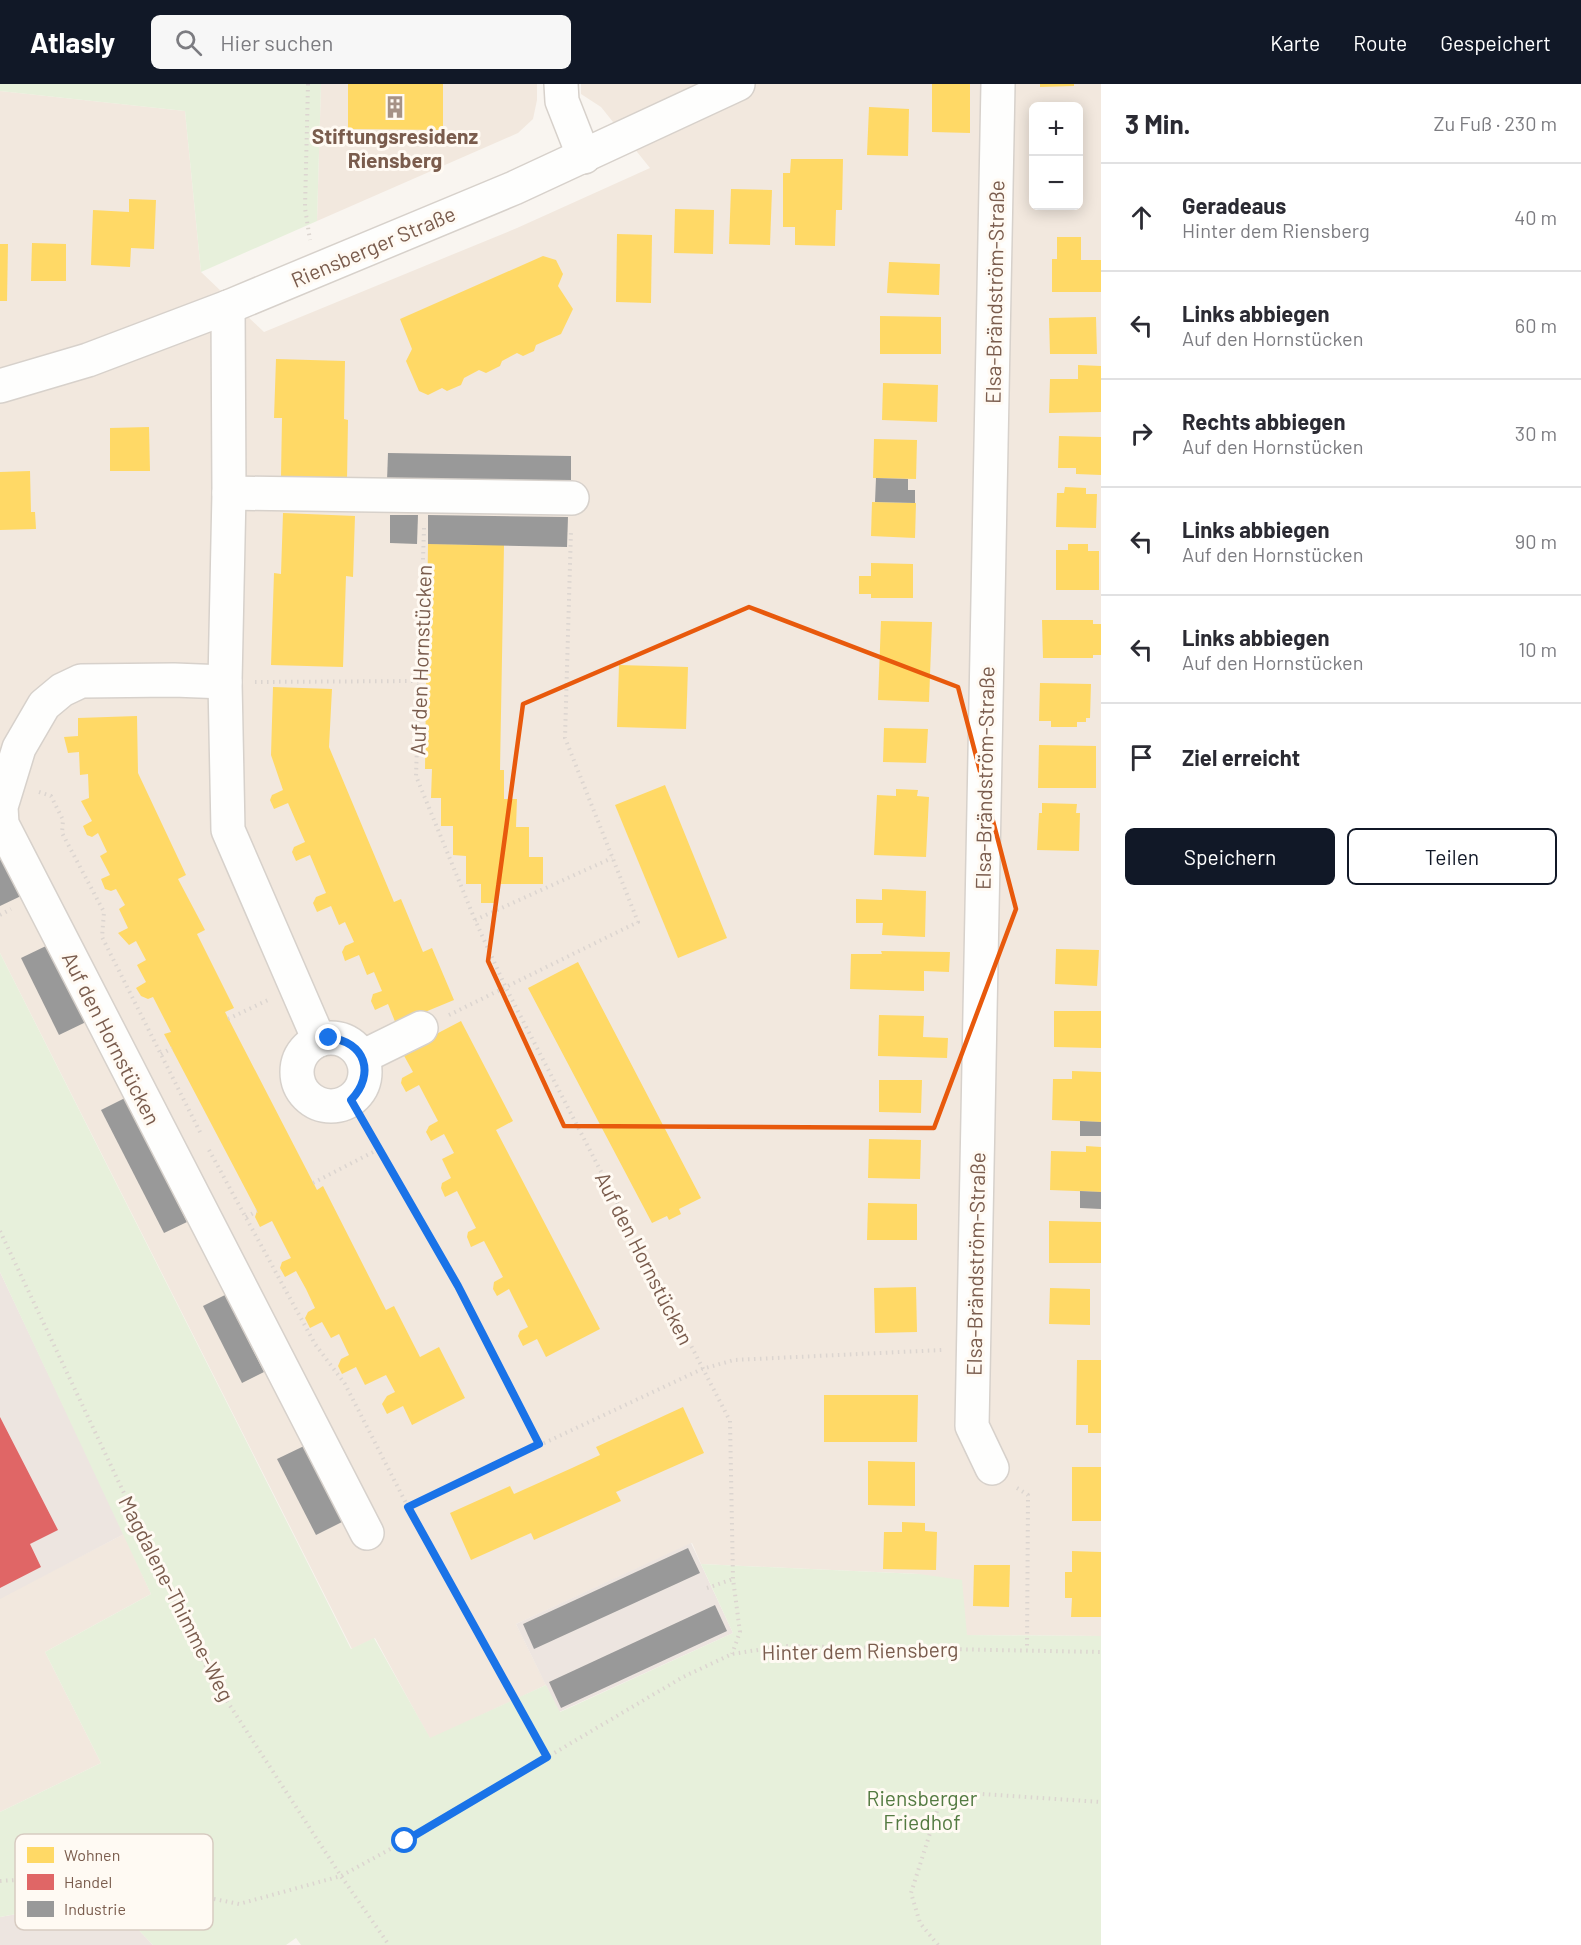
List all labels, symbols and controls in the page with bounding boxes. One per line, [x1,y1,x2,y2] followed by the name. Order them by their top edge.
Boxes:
[151,15,571,69] search box
[30,25,115,59] text: Atlasly
[172,26,205,59] icon: search
[220,29,333,55] text: Hier suchen
[1270,30,1320,55] text: Karte
[1353,30,1407,55] text: Route
[1440,30,1551,55] text: Gespeichert
[382,94,408,120] building icon: Stiftungsresidenz Riensberg
[1029,102,1083,210] map controls
[1029,102,1083,156] button: +
[1125,108,1191,139] text: 3 Min.
[1433,111,1557,135] text: Zu Fuß · 230 m
[312,123,479,172] place label: Stiftungsresidenz Riensberg
[1029,156,1083,210] button: −
[980,180,1008,404] street label: Elsa-Brändström-Straße
[1182,192,1286,218] text: Geradeaus
[287,200,459,292] street label: Riensberger Straße
[1125,201,1158,234] icon: ahead
[1514,205,1557,229] text: 40 m
[1182,218,1370,242] text: Hinter dem Riensberg
[1182,300,1330,326] text: Links abbiegen
[1125,309,1158,342] icon: left
[1515,313,1557,337] text: 60 m
[1182,326,1364,350] text: Auf den Hornstücken
[1182,408,1345,434] text: Rechts abbiegen
[1125,417,1158,450] icon: right
[1515,421,1557,445] text: 30 m
[1182,434,1364,458] text: Auf den Hornstücken
[1182,516,1330,542] text: Links abbiegen
[1125,525,1158,558] icon: left
[1515,529,1557,553] text: 90 m
[1182,542,1364,566] text: Auf den Hornstücken
[404,564,436,756] street label: Auf den Hornstücken
[1182,624,1330,650] text: Links abbiegen
[1125,633,1158,666] icon: left
[1518,637,1557,661] text: 10 m
[1182,650,1364,674] text: Auf den Hornstücken
[970,666,998,890] street label: Elsa-Brändström-Straße
[1125,741,1158,774] icon: arrive
[1182,744,1300,770] text: Ziel erreicht
[1125,828,1335,885] button: Speichern
[1347,828,1557,885] button: Teilen
[58,947,166,1129] street label: Auf den Hornstücken
[315,1024,341,1050] route end
[961,1152,989,1376] street label: Elsa-Brändström-Straße
[591,1167,699,1349] street label: Auf den Hornstücken
[114,1491,240,1705] street label: Magdalene-Thimme-Weg
[761,1636,959,1664] street label: Hinter dem Riensberg
[867,1785,978,1834] park label: Riensberger Friedhof
[391,1827,417,1853] route start
[15,1834,213,1930] legend
[64,1845,120,1864] text: Wohnen
[64,1872,112,1891] text: Handel
[64,1899,126,1918] text: Industrie

